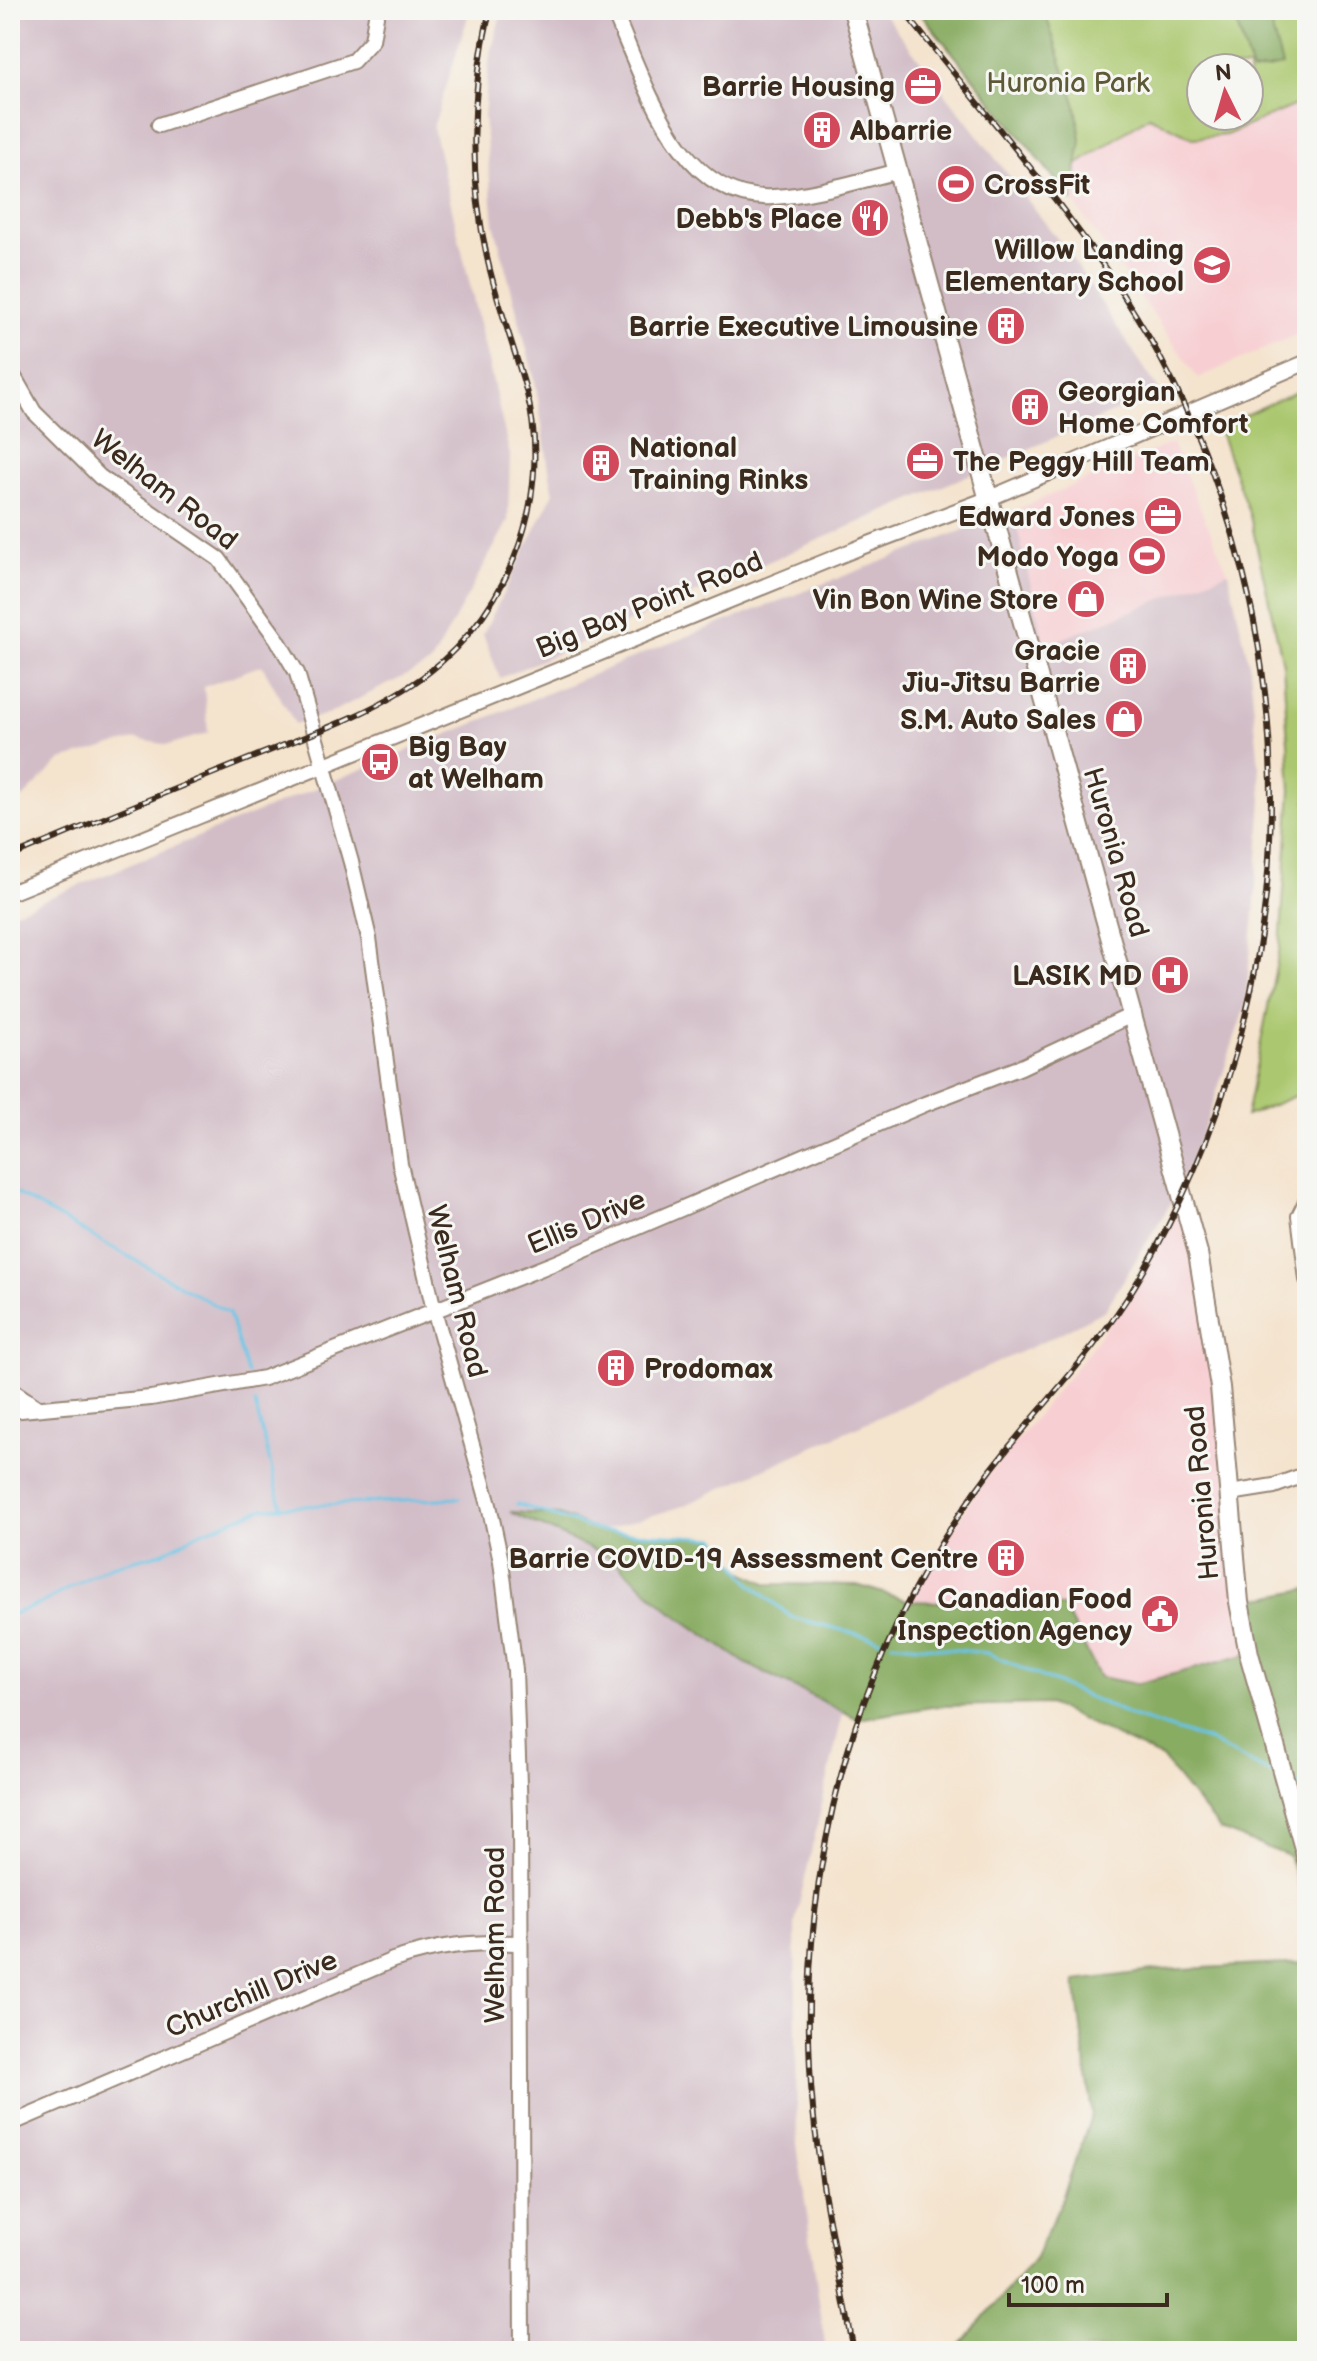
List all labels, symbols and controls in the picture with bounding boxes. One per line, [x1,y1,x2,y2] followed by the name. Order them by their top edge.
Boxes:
[1185,52,1265,132] north arrow
[1214,59,1233,88] text: N
[902,65,944,107] office icon: Barrie Housing
[986,67,1150,100] park label: Huronia Park
[702,71,895,104] place label: Barrie Housing
[801,109,843,151] building icon: Albarrie
[849,115,952,148] place label: Albarrie
[935,163,977,205] sports icon: CrossFit
[984,169,1090,202] place label: CrossFit
[849,197,891,239] restaurant icon: Debb's Place
[675,203,842,236] place label: Debb's Place
[944,234,1184,299] place label: Willow Landing Elementary School
[1191,244,1233,286] school or university icon: Willow Landing Elementary School
[985,305,1027,347] building icon: Barrie Executive Limousine
[629,311,978,344] place label: Barrie Executive Limousine
[1058,376,1248,441] place label: Georgian Home Comfort
[1009,386,1051,428] building icon: Georgian Home Comfort
[84,423,244,558] street label: Welham Road
[629,432,808,497] place label: National Training Rinks
[904,440,946,482] office icon: The Peggy Hill Team
[580,442,622,484] building icon: National Training Rinks
[953,446,1210,479] place label: The Peggy Hill Team
[1142,495,1184,537] office icon: Edward Jones
[958,501,1135,534] place label: Edward Jones
[1126,535,1168,577] sports icon: Modo Yoga
[977,541,1119,574] place label: Modo Yoga
[531,545,768,666] street label: Big Bay Point Road
[1065,578,1107,620] shop icon: Vin Bon Wine Store
[813,584,1058,617] place label: Vin Bon Wine Store
[902,635,1100,700] place label: Gracie Jiu-Jitsu Barrie
[1107,645,1149,687] building icon: Gracie Jiu-Jitsu Barrie
[1103,698,1145,740] shop icon: S.M. Auto Sales
[900,704,1096,737] place label: S.M. Auto Sales
[408,731,544,796] place label: Big Bay at Welham
[359,741,401,783] bus stop icon: Big Bay at Welham
[1076,764,1156,941] street label: Huronia Road
[1149,954,1191,996] hospital icon: LASIK MD
[1012,960,1142,993] place label: LASIK MD
[523,1183,650,1262] street label: Ellis Drive
[419,1202,494,1381] street label: Welham Road
[595,1347,637,1389] building icon: Prodomax
[644,1353,773,1386] place label: Prodomax
[1178,1404,1227,1581] street label: Huronia Road
[985,1537,1027,1579] building icon: Barrie COVID-19 Assessment Centre
[508,1543,978,1576] place label: Barrie COVID-19 Assessment Centre
[897,1583,1132,1648] place label: Canadian Food Inspection Agency
[1139,1593,1181,1635] public building icon: Canadian Food Inspection Agency
[479,1847,512,2023] street label: Welham Road
[161,1943,342,2045] street label: Churchill Drive
[1009,2257,1167,2307] scale bar
[1021,2271,1085,2300] text: 100 m

